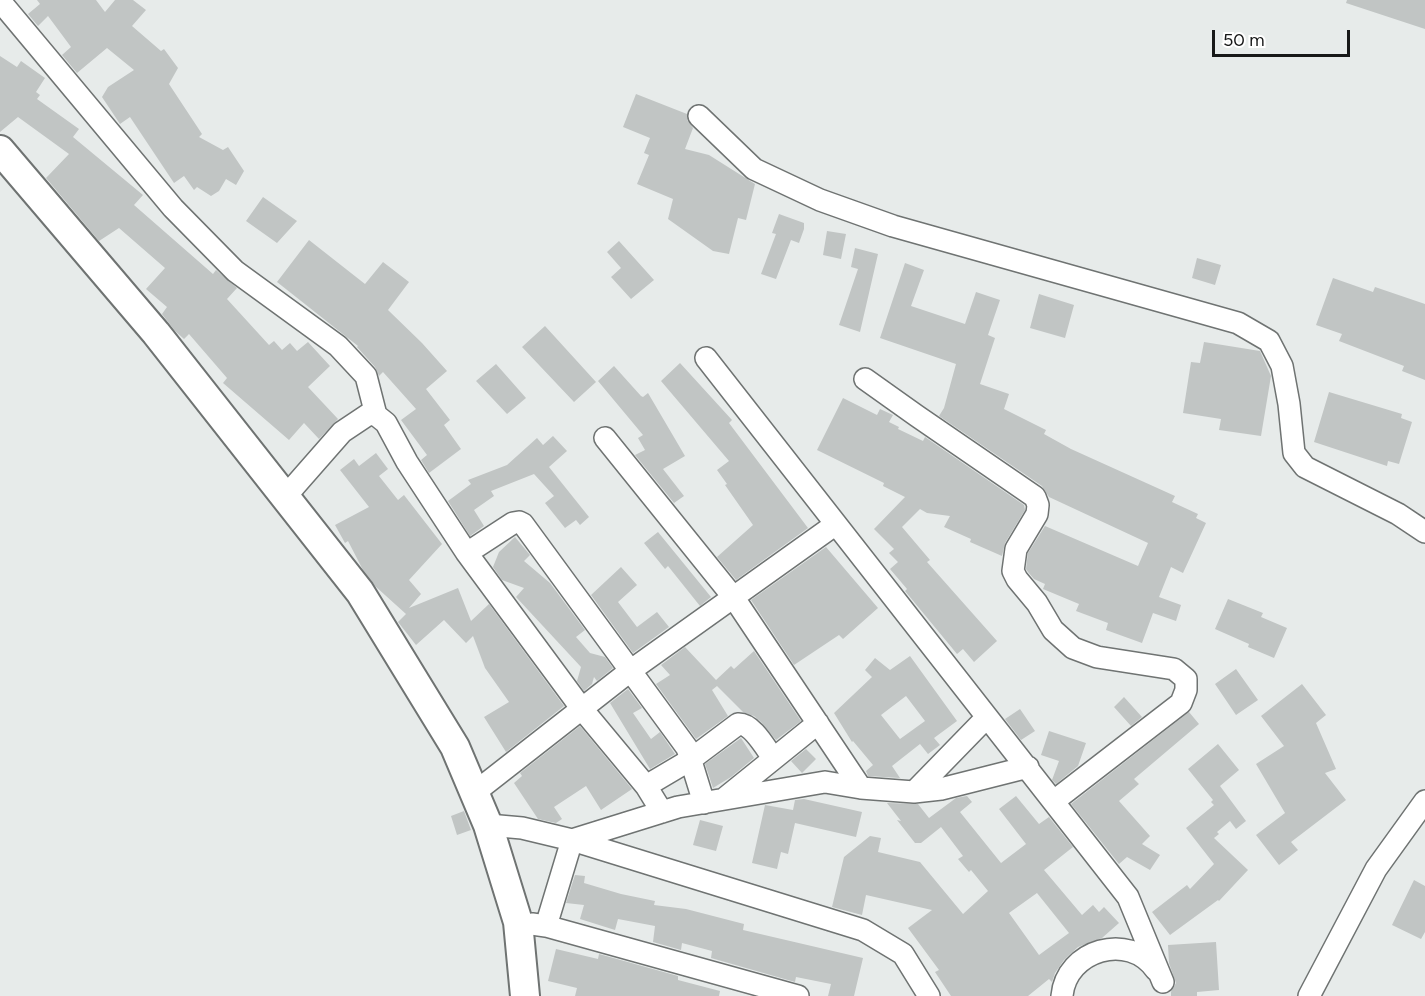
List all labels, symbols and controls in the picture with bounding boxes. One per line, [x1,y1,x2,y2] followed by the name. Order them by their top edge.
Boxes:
[1215,18,1353,56] scale bar
[1223,29,1265,51] text: 50 m

